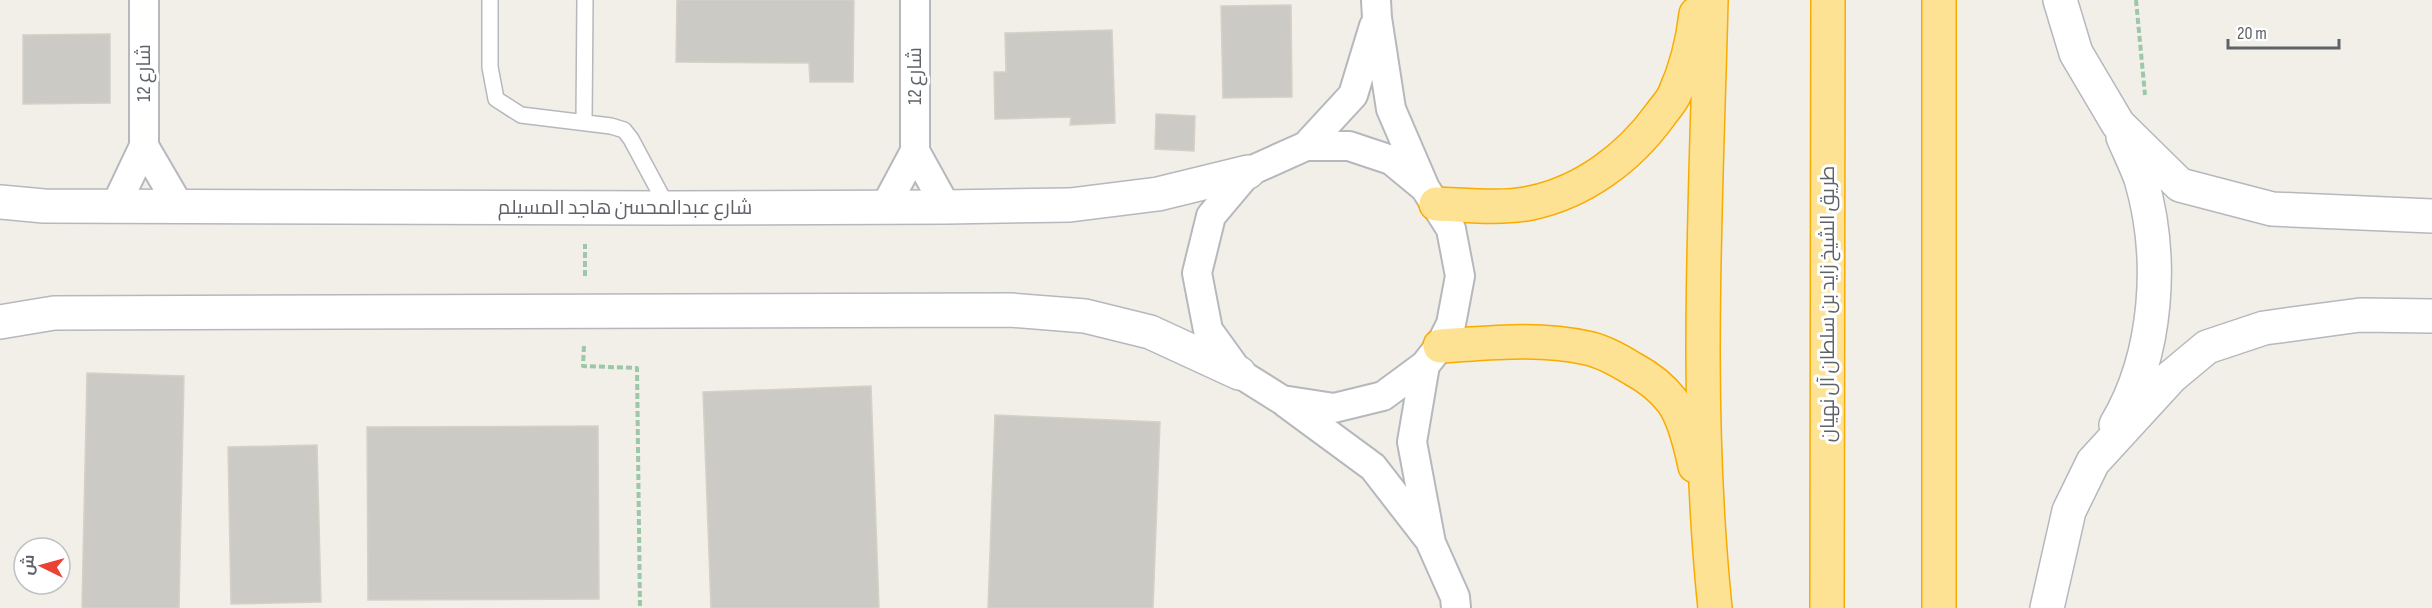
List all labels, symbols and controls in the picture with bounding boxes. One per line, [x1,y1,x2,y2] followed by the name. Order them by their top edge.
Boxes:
[2228,12,2339,50] scale bar
[2237,23,2267,44] text: 20 m
[132,44,157,102] street label: شارع 12
[903,47,928,105] street label: شارع 12
[1816,166,1841,442] street label: طريق الشيخ زايد بن سلطان آل نهيان
[498,196,752,221] street label: شارع عبدالمحسن هاجد المسيلم
[12,536,72,596] north arrow
[18,554,39,576] text: ش

